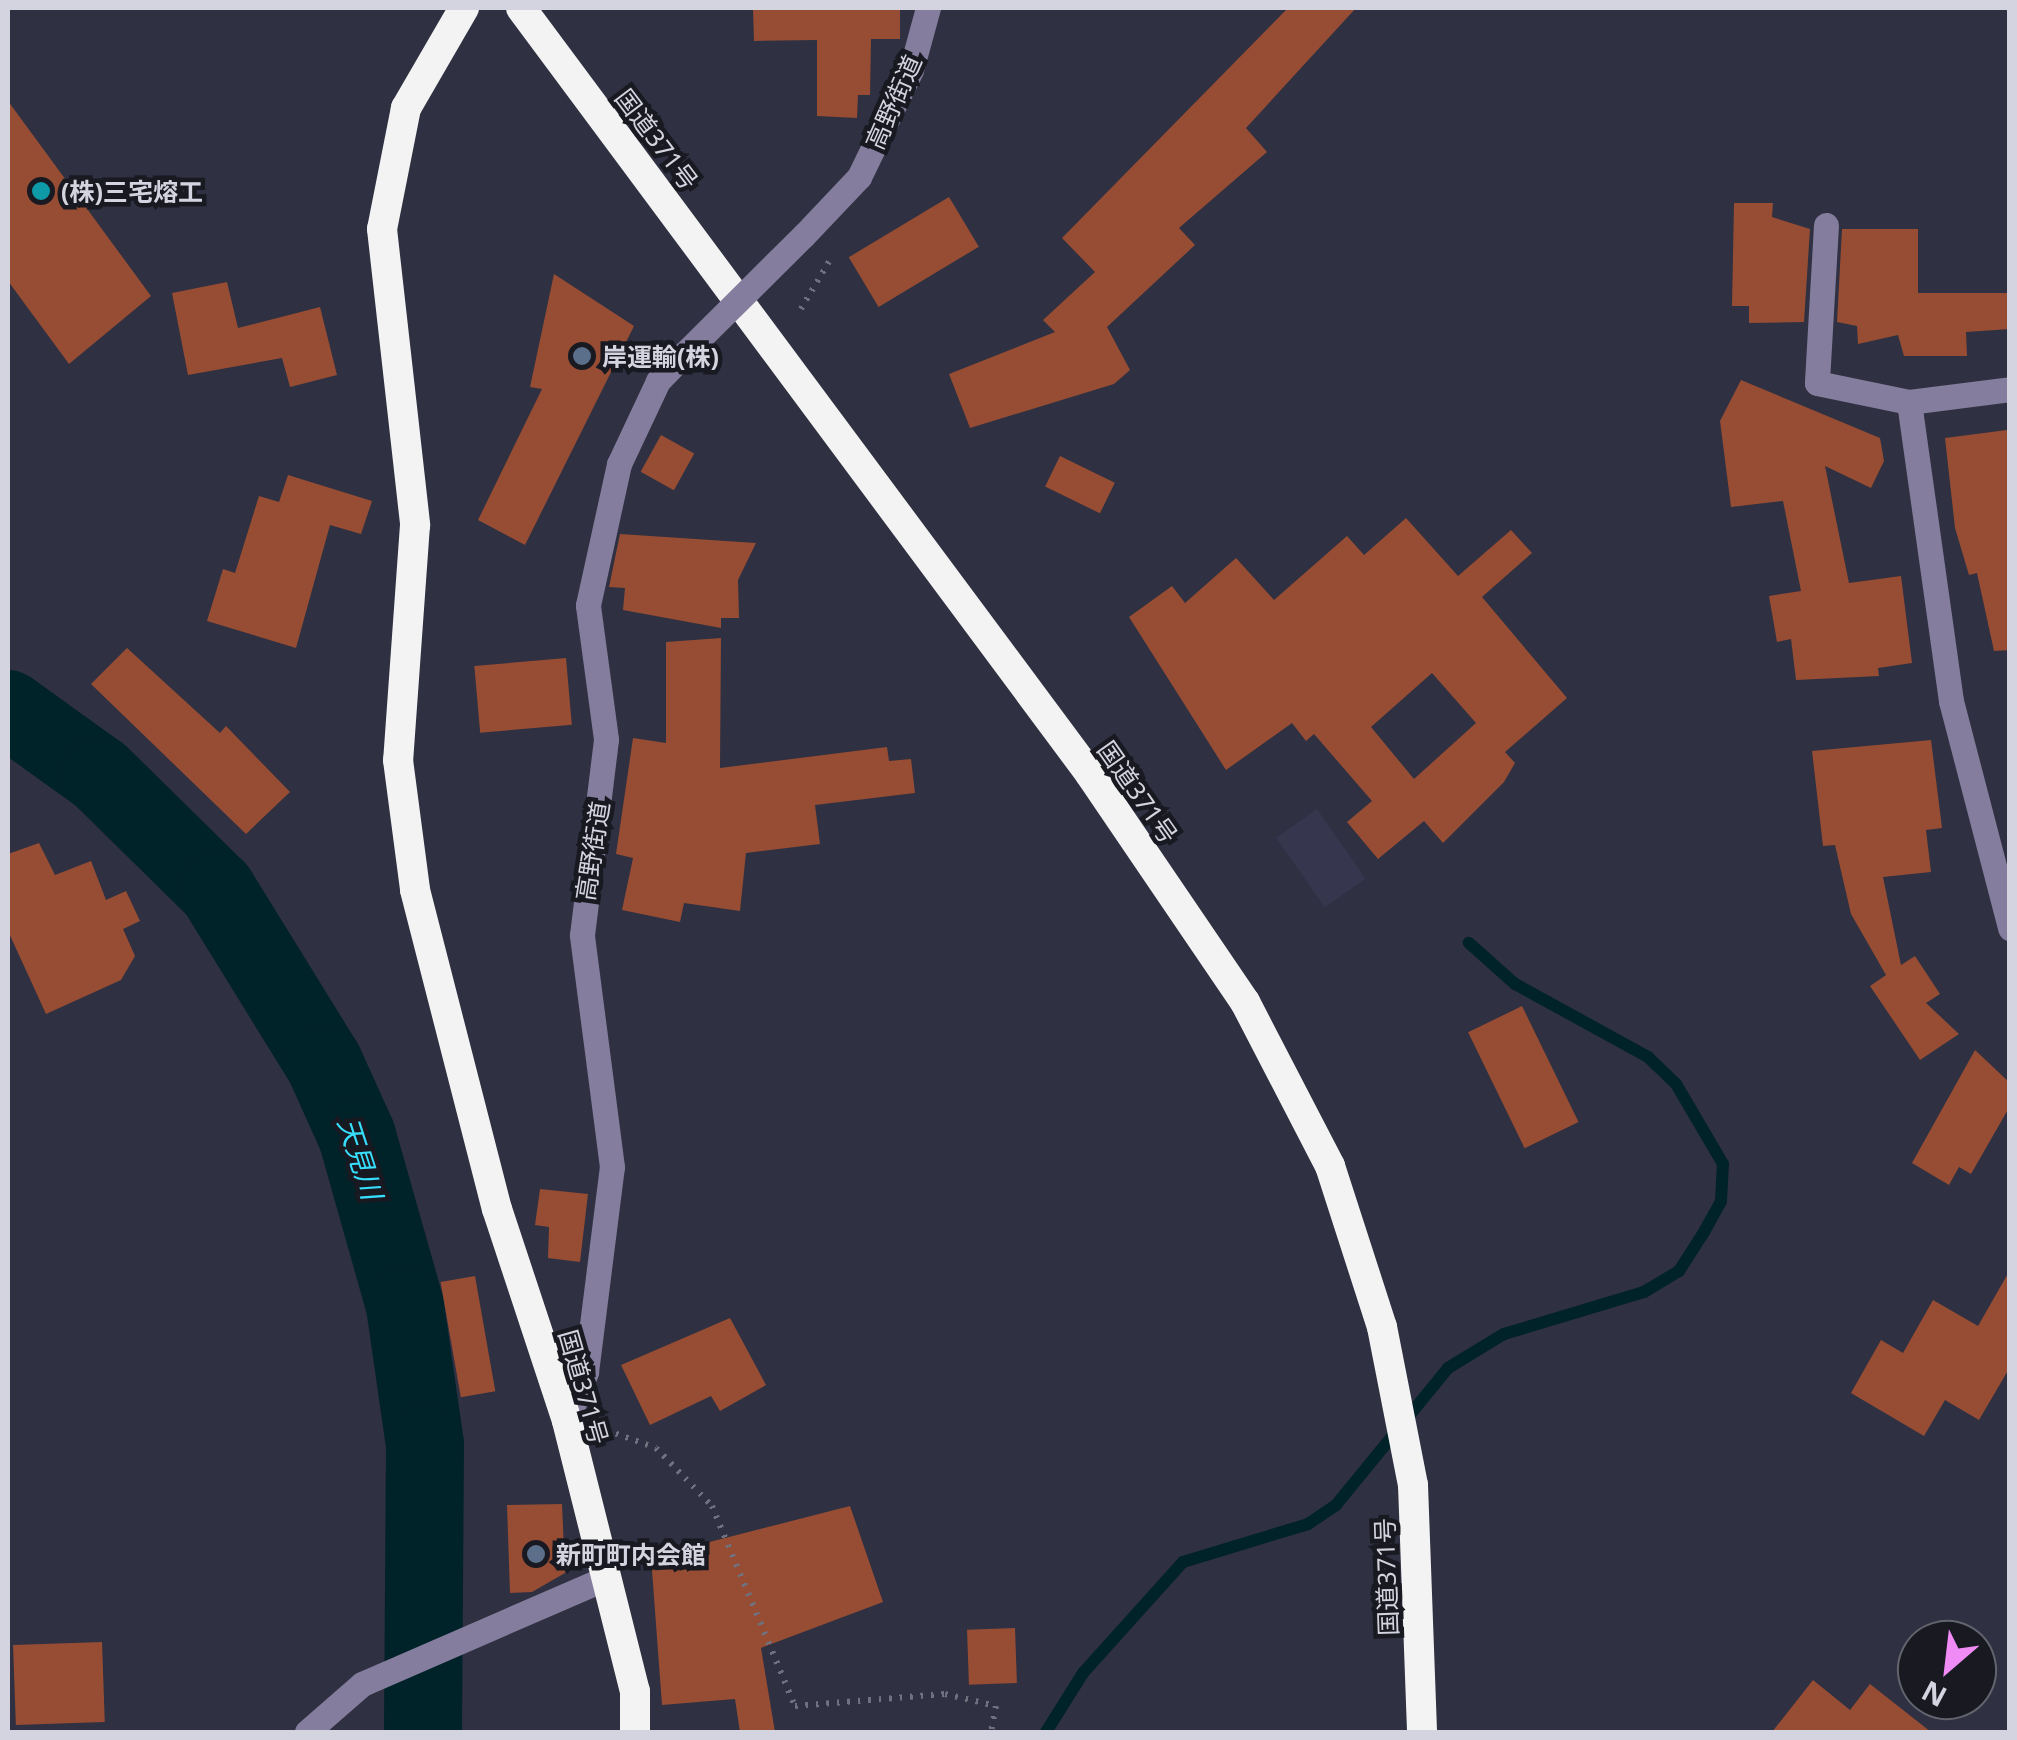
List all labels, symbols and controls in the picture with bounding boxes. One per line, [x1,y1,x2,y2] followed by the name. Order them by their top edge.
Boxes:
[859,50,927,154] street label: 高野街道
[610,83,704,195] street label: 国道371号
[61,176,203,206] place label: (株)三宅熔工
[30,180,52,202] marker: (株)三宅熔工
[602,341,719,371] place label: 岸運輸(株)
[571,345,593,367] marker: 岸運輸(株)
[1092,735,1184,849] street label: 国道371号
[569,799,615,903] street label: 高野街道
[332,1113,390,1203] water label: 天見川
[553,1326,615,1448] street label: 国道371号
[1369,1518,1403,1636] street label: 国道371号
[556,1539,706,1569] place label: 新町町内会館
[525,1543,547,1565] marker: 新町町内会館
[1897,1620,1997,1720] north arrow
[1915,1673,1953,1717] text: N

